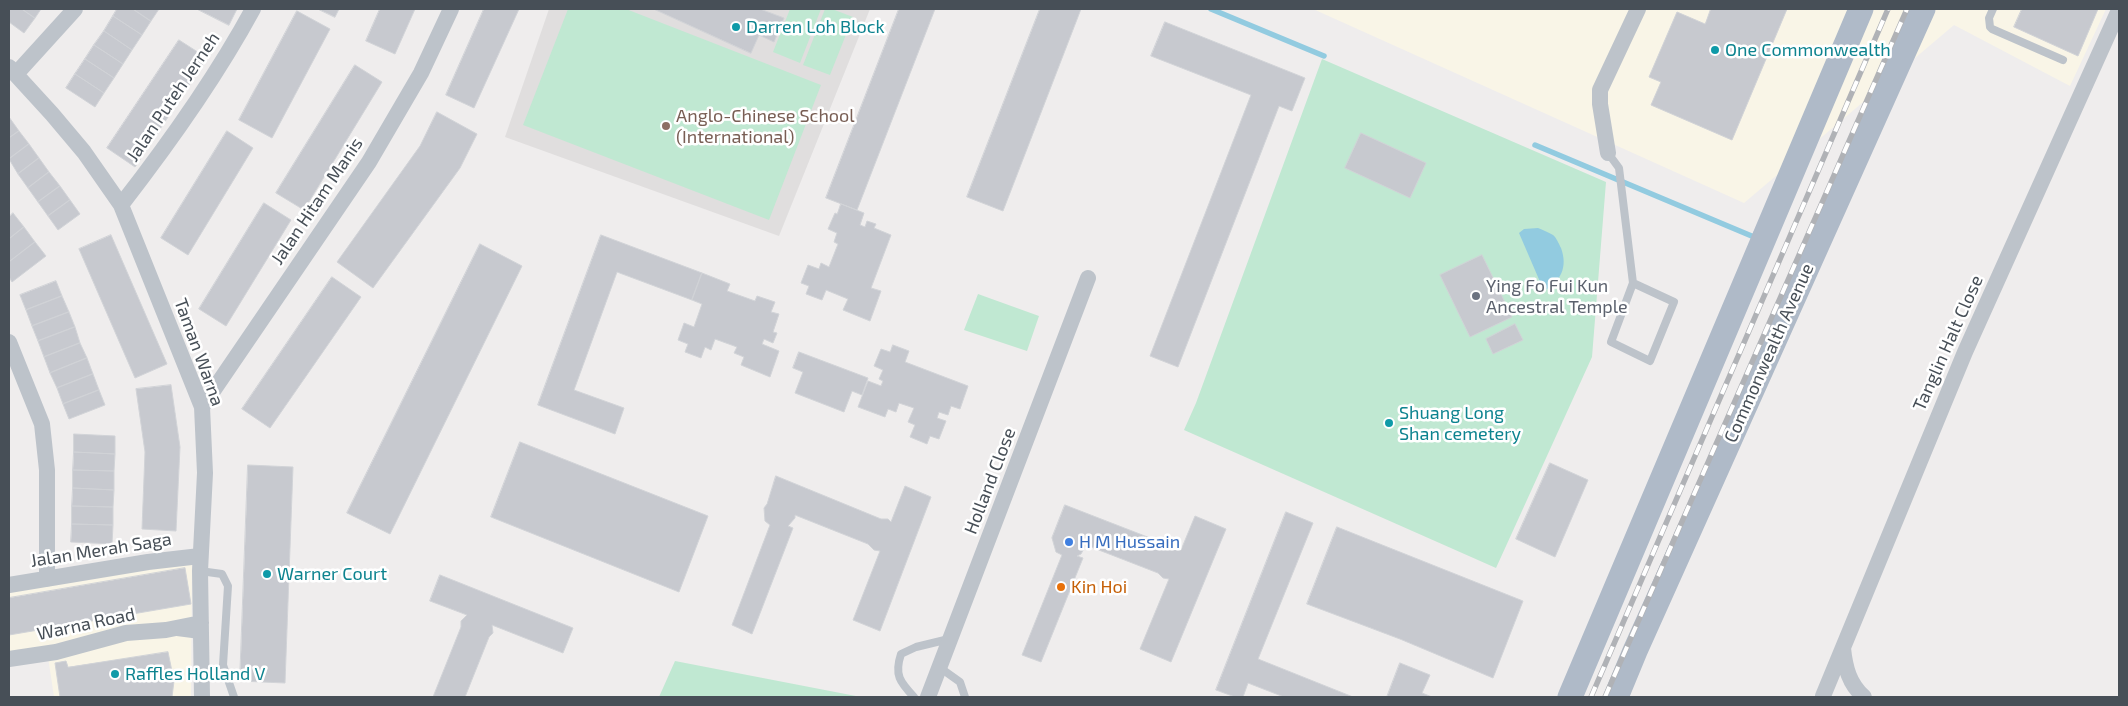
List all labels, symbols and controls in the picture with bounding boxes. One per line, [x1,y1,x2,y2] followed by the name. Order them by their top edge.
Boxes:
[746,16,885,38] place label: Darren Loh Block
[730,21,742,33] marker: Darren Loh Block
[122,28,224,166] street label: Jalan Puteh Jerneh
[1725,39,1891,61] place label: One Commonwealth
[1709,44,1721,56] marker: One Commonwealth
[676,105,855,148] place label: Anglo-Chinese School (International)
[660,120,672,132] marker: Anglo-Chinese School (International)
[267,133,367,269] street label: Jalan Hitam Manis
[1720,260,1818,446] street label: Commonwealth Avenue
[1908,272,1988,414] street label: Tanglin Halt Close
[1486,275,1628,318] place label: Ying Fo Fui Kun Ancestral Temple
[1470,290,1482,302] marker: Ying Fo Fui Kun Ancestral Temple
[170,295,228,409] street label: Taman Warna
[1399,402,1521,444] place label: Shuang Long Shan cemetery
[1383,417,1395,429] marker: Shuang Long Shan cemetery
[960,425,1020,537] street label: Holland Close
[29,528,173,572] street label: Jalan Merah Saga
[1079,531,1180,553] place label: H M Hussain
[1063,536,1075,548] marker: H M Hussain
[277,563,387,585] place label: Warner Court
[261,568,273,580] marker: Warner Court
[1071,576,1127,598] place label: Kin Hoi
[1055,581,1067,593] marker: Kin Hoi
[35,603,137,645] street label: Warna Road
[125,663,265,685] place label: Raffles Holland V
[109,668,121,680] marker: Raffles Holland V

